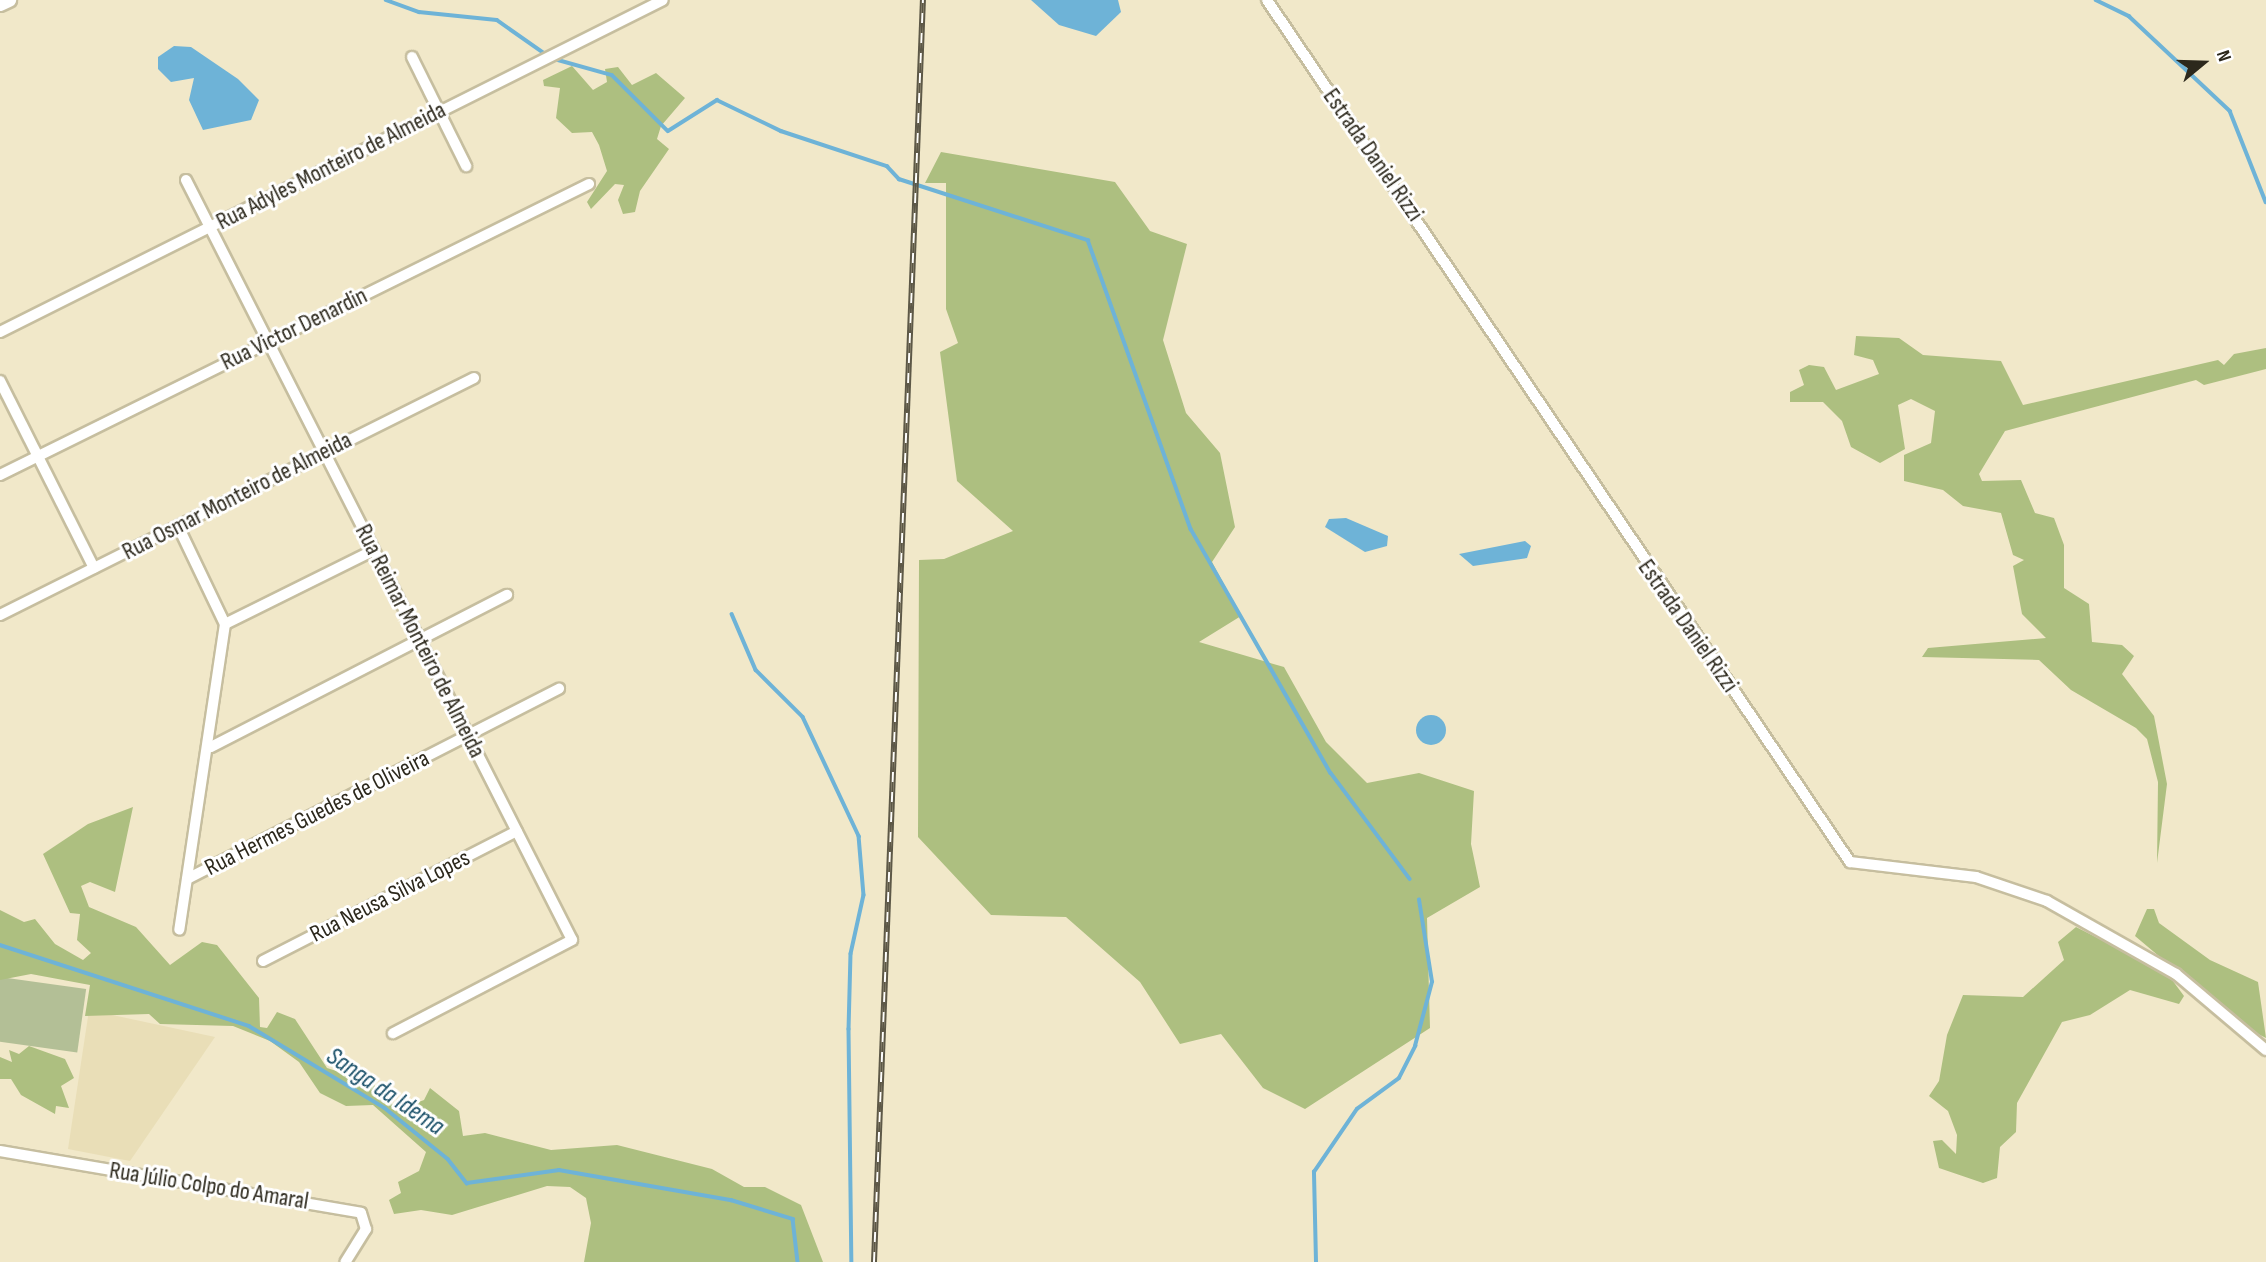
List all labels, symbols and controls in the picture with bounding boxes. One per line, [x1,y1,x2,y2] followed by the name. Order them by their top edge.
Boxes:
[2168,28,2238,98] north arrow
[2211,47,2236,65] text: N
[1317,83,1429,227] street label: Estrada Daniel Rizzi
[212,96,450,236] street label: Rua Adyles Monteiro de Almeida
[216,281,372,377] street label: Rua Victor Denardin
[118,426,356,566] street label: Rua Osmar Monteiro de Almeida
[349,520,491,762] street label: Rua Reimar Monteiro de Almeida
[1632,554,1744,698] street label: Estrada Daniel Rizzi
[200,744,434,882] street label: Rua Hermes Guedes de Oliveira
[305,843,475,949] street label: Rua Neusa Silva Lopes
[320,1041,450,1143] water label: Sanga da Idema
[107,1156,311,1216] street label: Rua Júlio Colpo do Amaral

